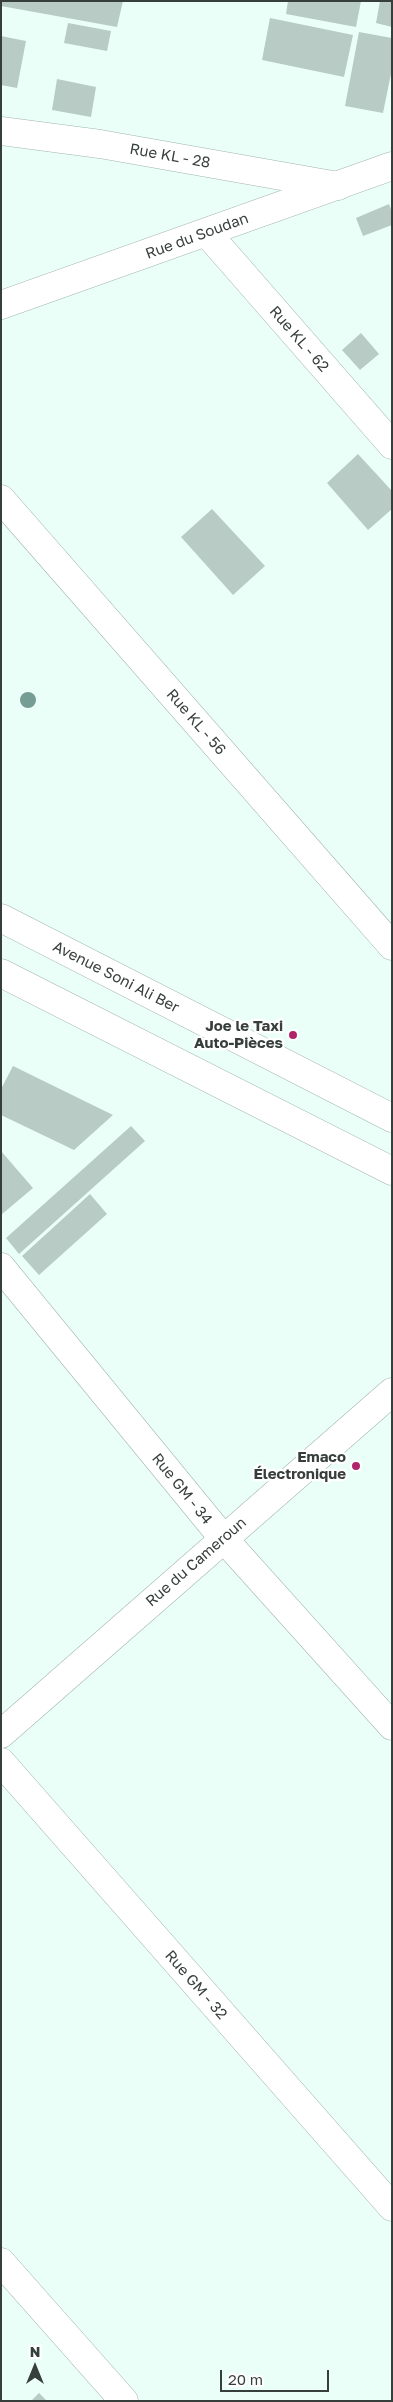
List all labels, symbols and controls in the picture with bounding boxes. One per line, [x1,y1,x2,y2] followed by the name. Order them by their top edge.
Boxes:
[128,140,212,172] street label: Rue KL - 28
[143,209,251,263] street label: Rue du Soudan
[266,302,332,376] street label: Rue KL - 62
[163,685,229,759] street label: Rue KL - 56
[50,937,182,1017] street label: Avenue Soni Ali Ber
[194,1017,283,1052] place label: Joe le Taxi Auto-Pièces
[287,1029,299,1041] marker: Joe le Taxi Auto-Pièces
[253,1448,346,1483] place label: Emaco Électronique
[148,1450,216,1528] street label: Rue GM - 34
[350,1460,362,1472] marker: Emaco Électronique
[142,1514,250,1610] street label: Rue du Cameroun
[161,1947,231,2023] street label: Rue GM - 32
[10,2342,60,2392] north arrow
[30,2343,40,2360] text: N
[223,2360,332,2392] scale bar
[228,2370,263,2388] text: 20 m

